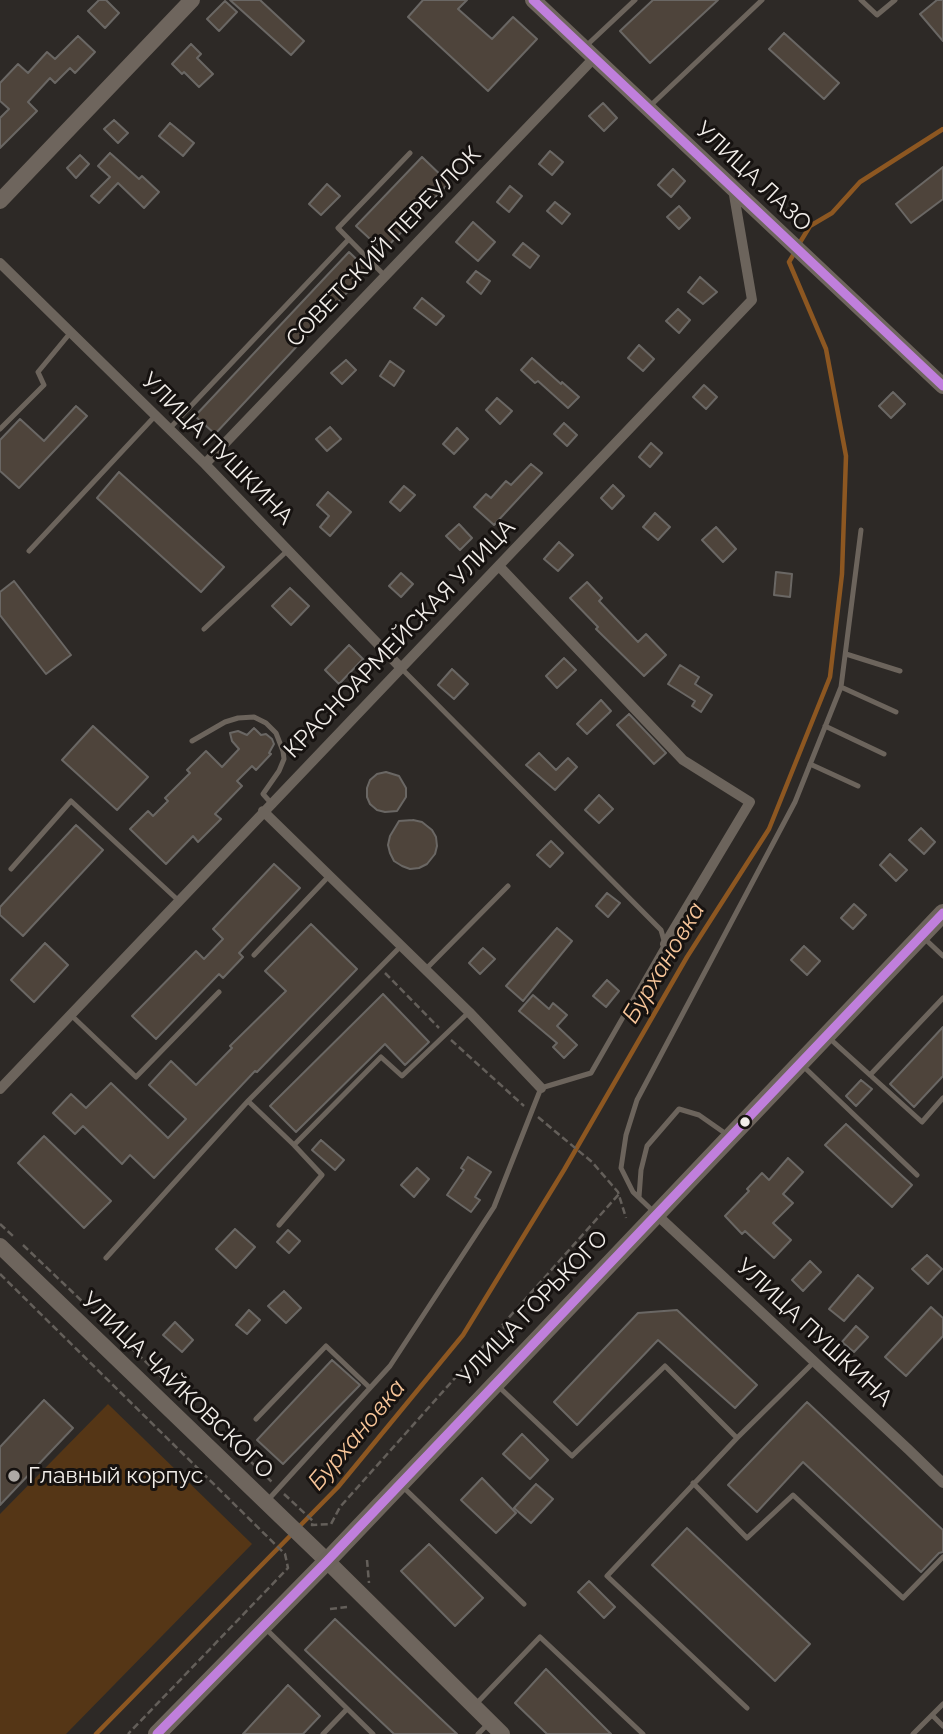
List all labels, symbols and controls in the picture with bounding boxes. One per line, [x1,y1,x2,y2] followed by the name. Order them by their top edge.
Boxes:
[689,116,817,238] street label: УЛИЦА ЛАЗО
[281,141,487,353] street label: СОВЕТСКИЙ ПЕРЕУЛОК
[135,367,299,531] street label: УЛИЦА ПУШКИНА
[279,514,521,764] street label: КРАСНОАРМЕЙСКАЯ УЛИЦА
[617,897,711,1029] water label: Бурхановка
[738,1115,752,1129] unlabelled marker
[452,1225,614,1391] street label: УЛИЦА ГОРЬКОГО
[730,1253,898,1413] street label: УЛИЦА ПУШКИНА
[75,1287,279,1485] street label: УЛИЦА ЧАЙКОВСКОГО
[302,1374,412,1496] water label: Бурхановка
[28,1462,203,1490] place label: Главный корпус
[6,1468,22,1484] marker: Главный корпус

